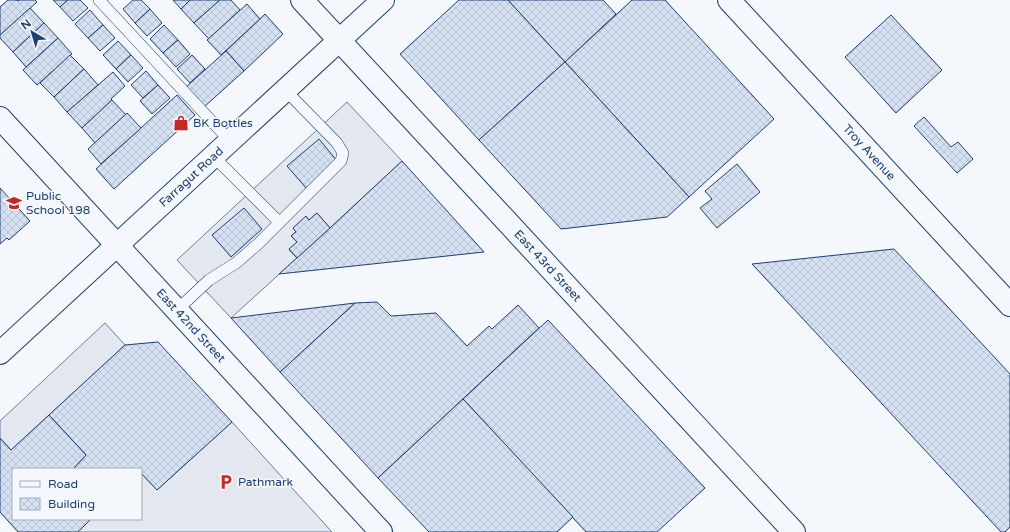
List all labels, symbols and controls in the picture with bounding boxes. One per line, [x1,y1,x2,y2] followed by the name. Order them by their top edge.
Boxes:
[12,12,52,52] north arrow
[19,17,34,32] text: N
[172,114,190,132] shop icon: BK Bottles
[193,116,253,130] place label: BK Bottles
[840,121,899,183] street label: Troy Avenue
[156,144,226,210] street label: Farragut Road
[26,189,90,217] place label: Public School 198
[5,194,23,212] school or university icon: Public School 198
[511,227,585,305] street label: East 43rd Street
[154,286,229,366] street label: East 42nd Street
[12,468,142,520] legend
[217,473,235,491] parking icon: Pathmark
[238,475,294,489] place label: Pathmark
[48,477,78,491] text: Road
[48,497,95,511] text: Building

